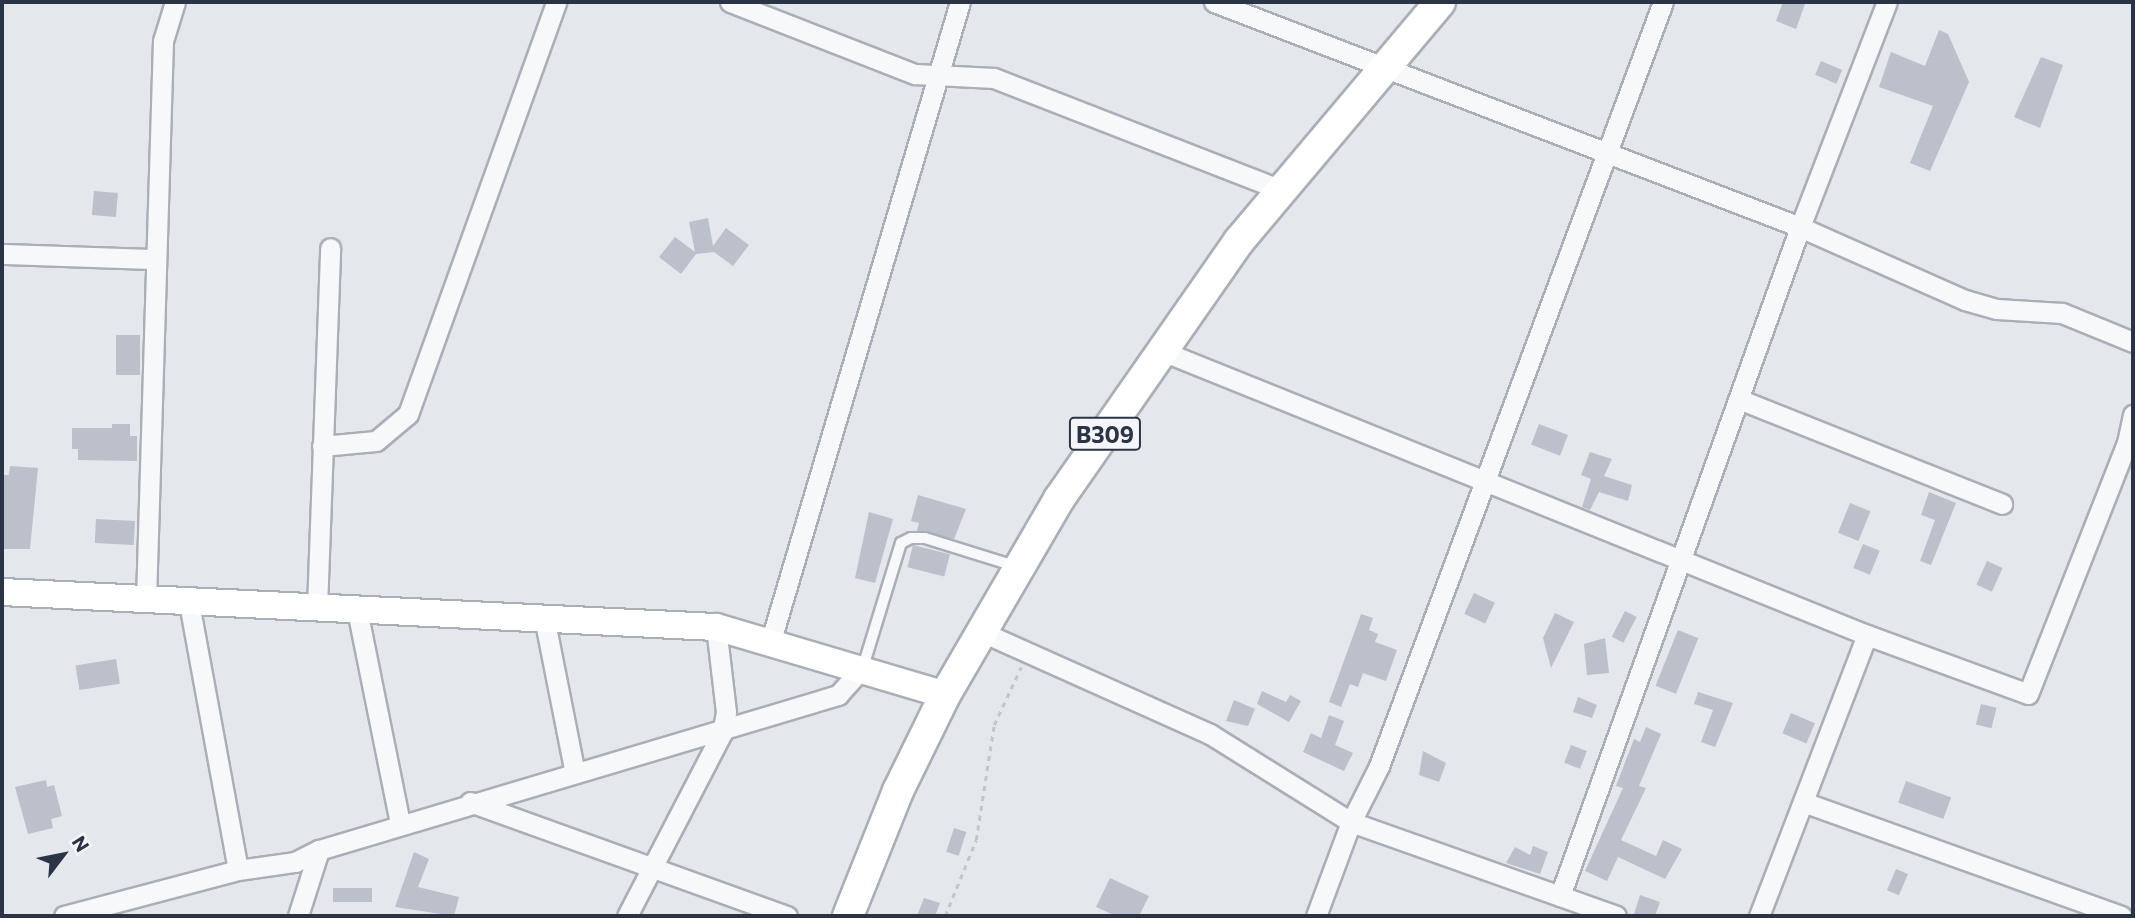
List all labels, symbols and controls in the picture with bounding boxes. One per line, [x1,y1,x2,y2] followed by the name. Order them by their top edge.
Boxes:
[1068,414,1142,454] road number: B309
[28,820,98,890] north arrow
[68,831,95,856] text: N

